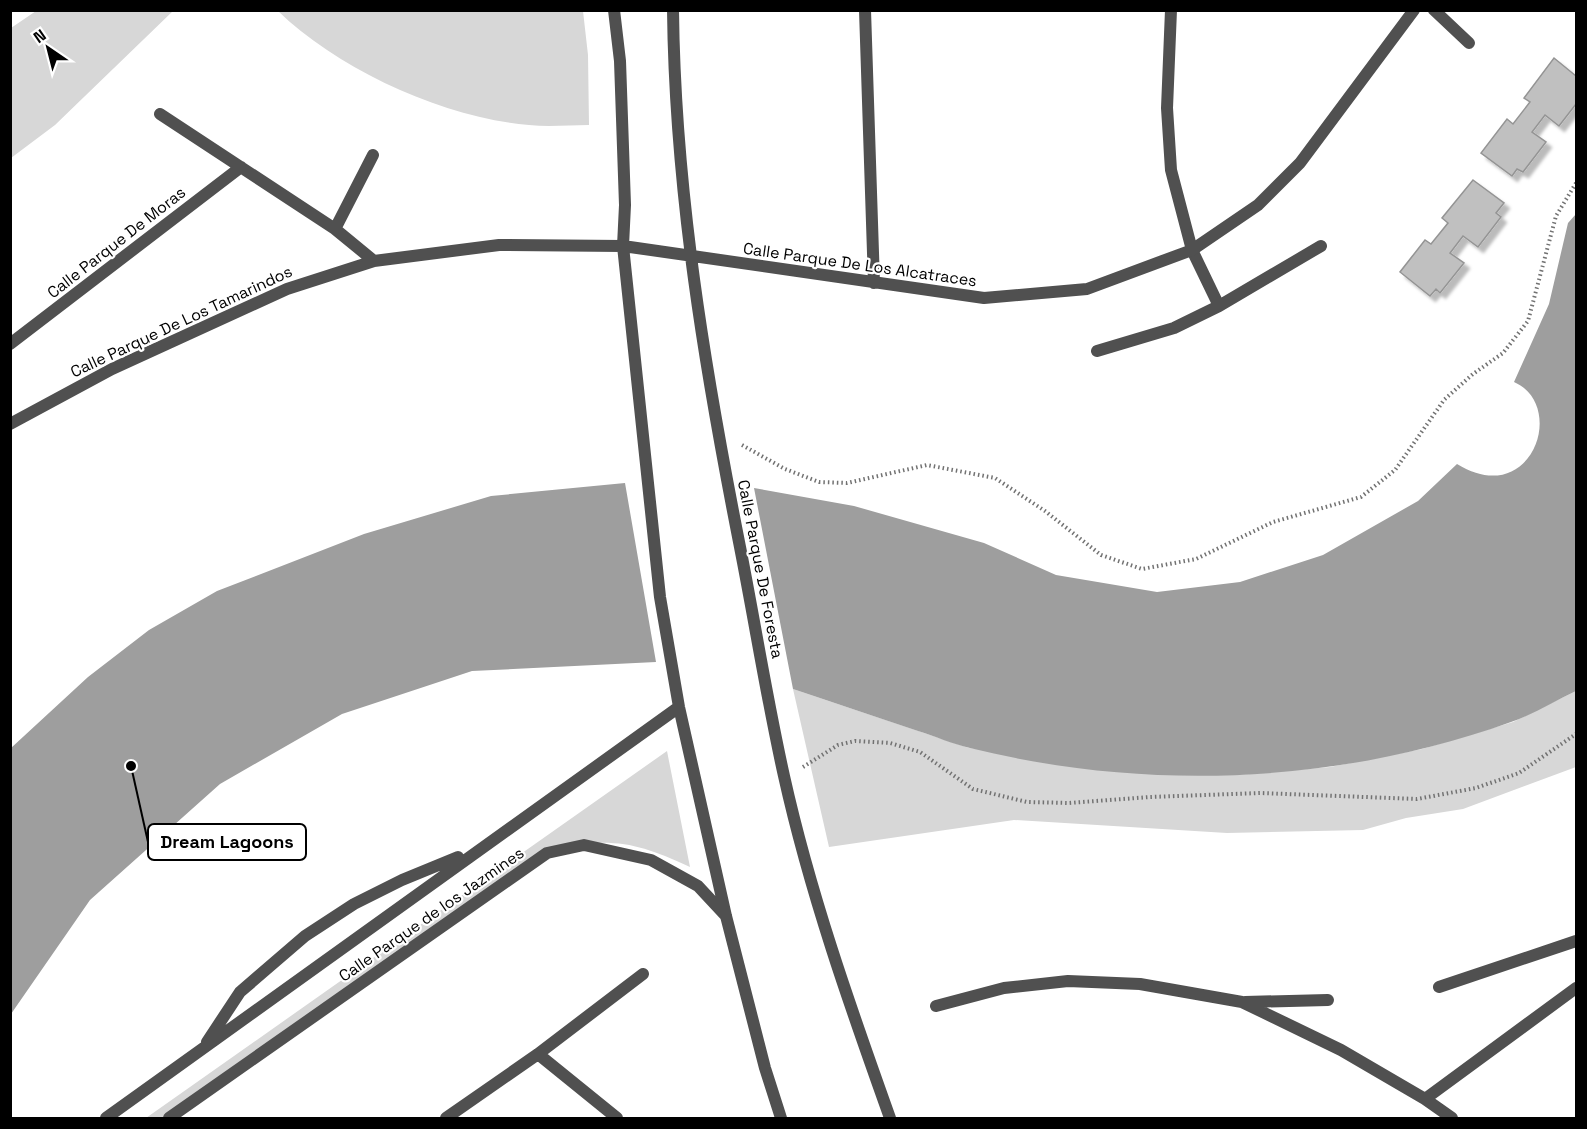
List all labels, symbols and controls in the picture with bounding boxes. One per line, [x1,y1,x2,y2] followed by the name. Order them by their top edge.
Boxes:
[18,18,78,78] north arrow
[29,24,50,48] text: N
[43,182,190,303] street label: Calle Parque De Moras
[742,238,978,291] street label: Calle Parque De Los Alcatraces
[67,261,295,382] street label: Calle Parque De Los Tamarindos
[733,478,788,660] street label: Calle Parque De Foresta
[148,824,306,860] callout: Dream Lagoons
[160,830,294,853] text: Dream Lagoons
[335,842,528,986] street label: Calle Parque de los Jazmines

